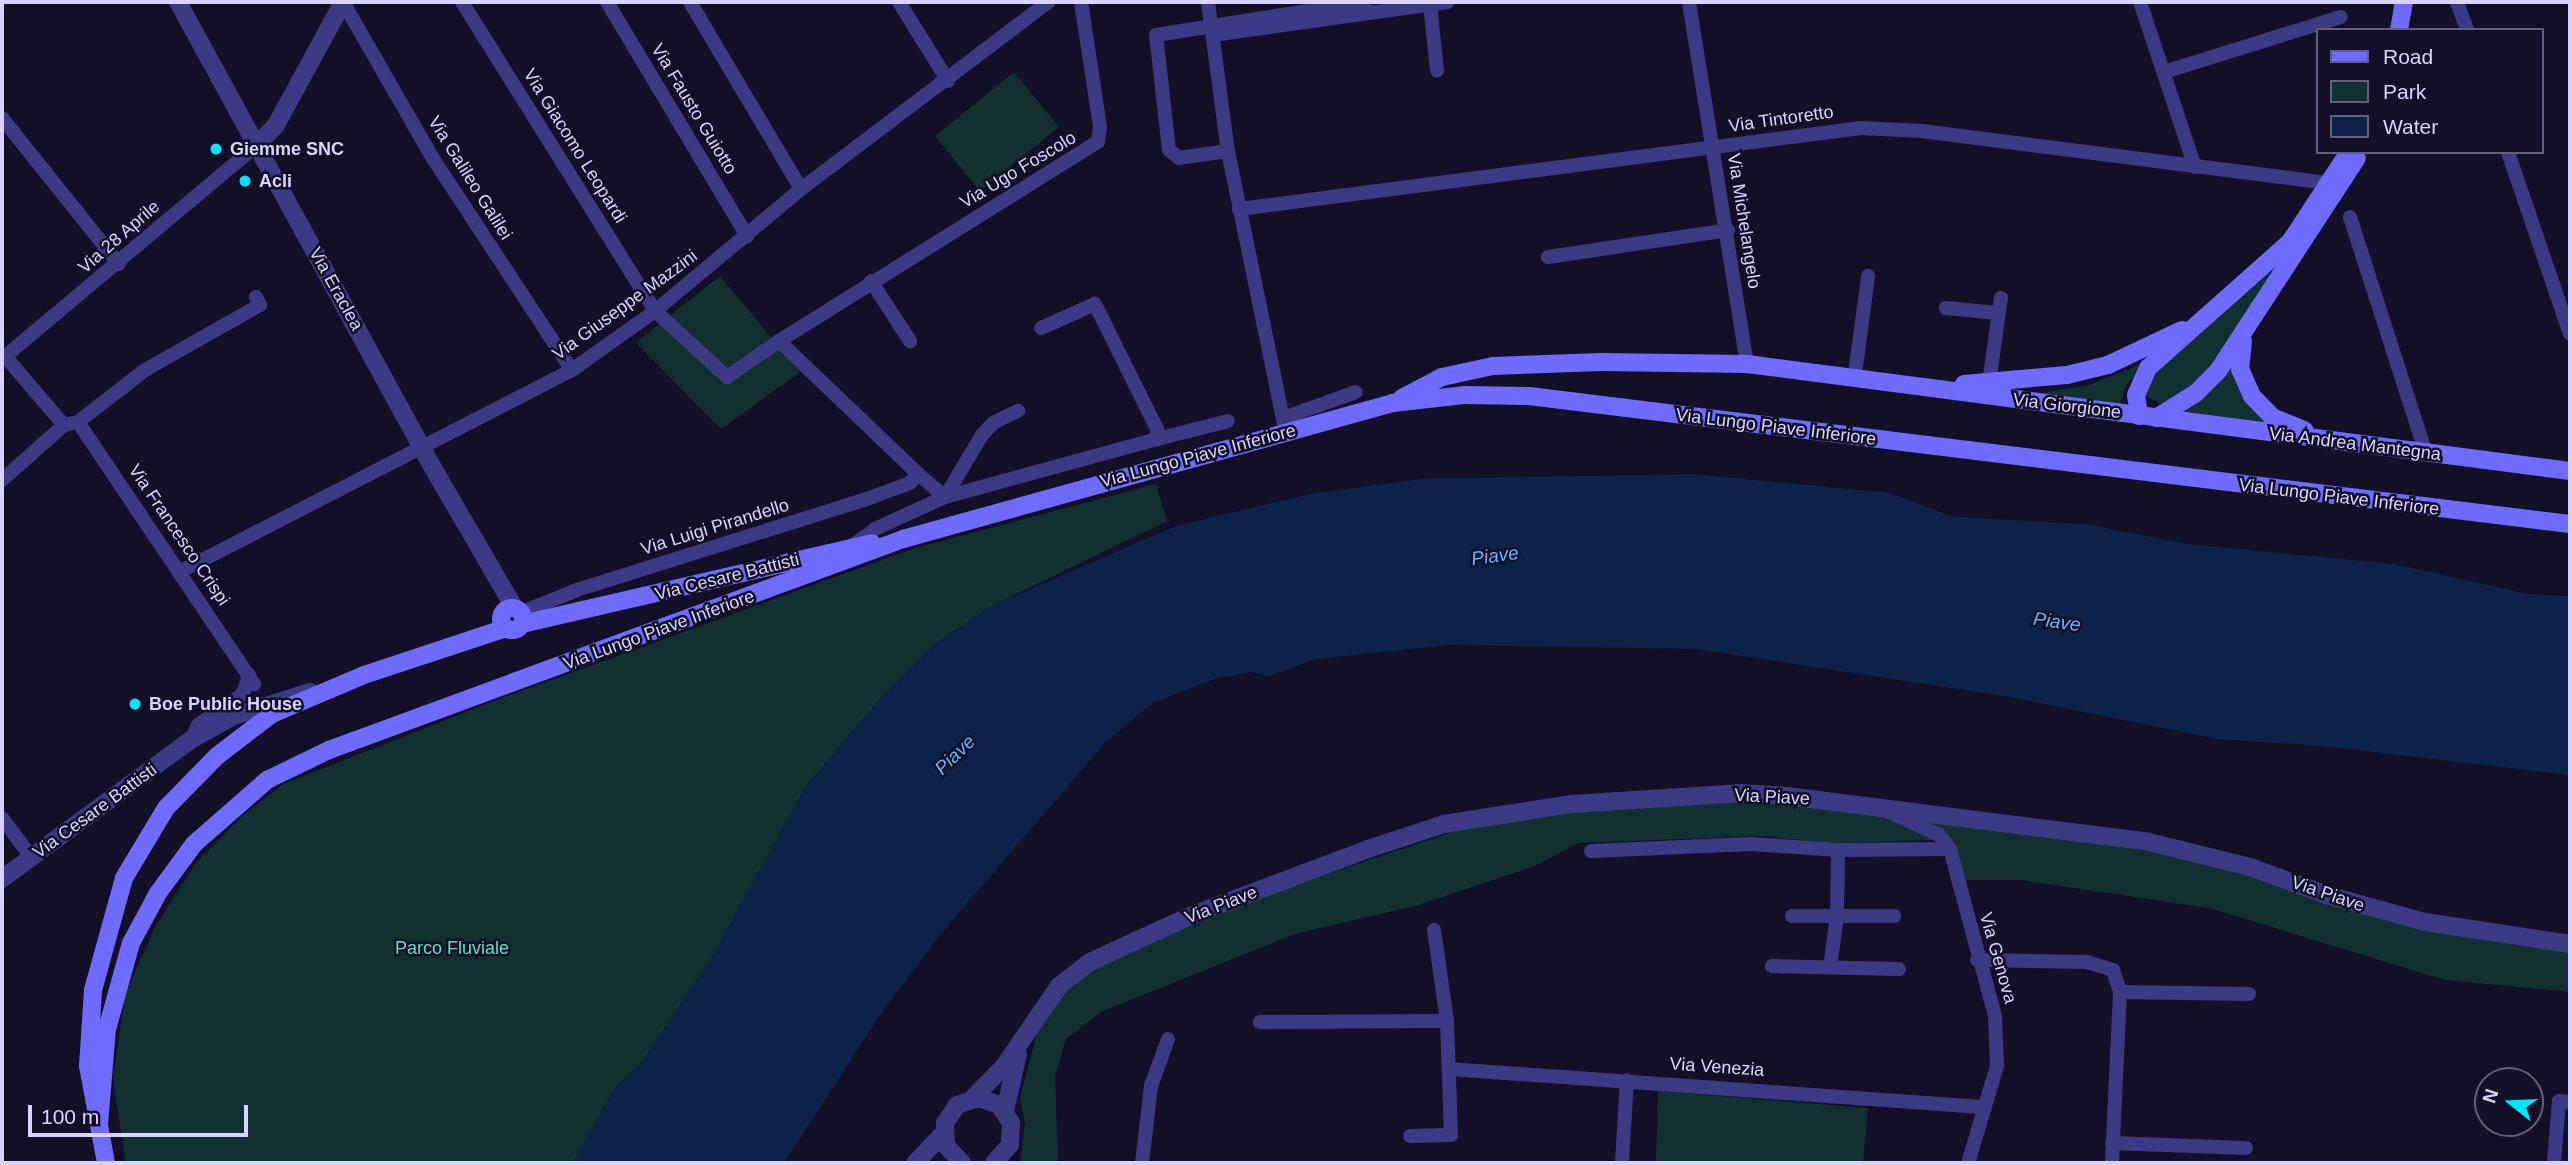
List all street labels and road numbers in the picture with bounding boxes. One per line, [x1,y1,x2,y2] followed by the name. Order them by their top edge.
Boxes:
[646,40,742,178] street label: Via Fausto Guiotto
[519,65,631,227] street label: Via Giacomo Leopardi
[1727,101,1835,137] street label: Via Tintoretto
[423,112,517,244] street label: Via Galileo Galilei
[956,127,1080,213] street label: Via Ugo Foscolo
[1723,152,1765,290] street label: Via Michelangelo
[74,195,164,279] street label: Via 28 Aprile
[304,244,368,334] street label: Via Eraclea
[548,245,702,365] street label: Via Giuseppe Mazzini
[2012,389,2122,423] street label: Via Giorgione
[1675,404,1877,450] street label: Via Lungo Piave Inferiore
[1098,419,1298,493] street label: Via Lungo Piave Inferiore
[2267,423,2443,465] street label: Via Andrea Mantegna
[124,460,234,610] street label: Via Francesco Crispi
[2238,474,2440,520] street label: Via Lungo Piave Inferiore
[638,494,792,560] street label: Via Luigi Pirandello
[653,549,801,605] street label: Via Cesare Battisti
[560,585,758,675] street label: Via Lungo Piave Inferiore
[29,759,161,863] street label: Via Cesare Battisti
[1734,784,1810,810] street label: Via Piave
[2289,871,2367,917] street label: Via Piave
[1182,881,1260,929] street label: Via Piave
[1975,910,2021,1006] street label: Via Genova
[1669,1053,1765,1081] street label: Via Venezia

